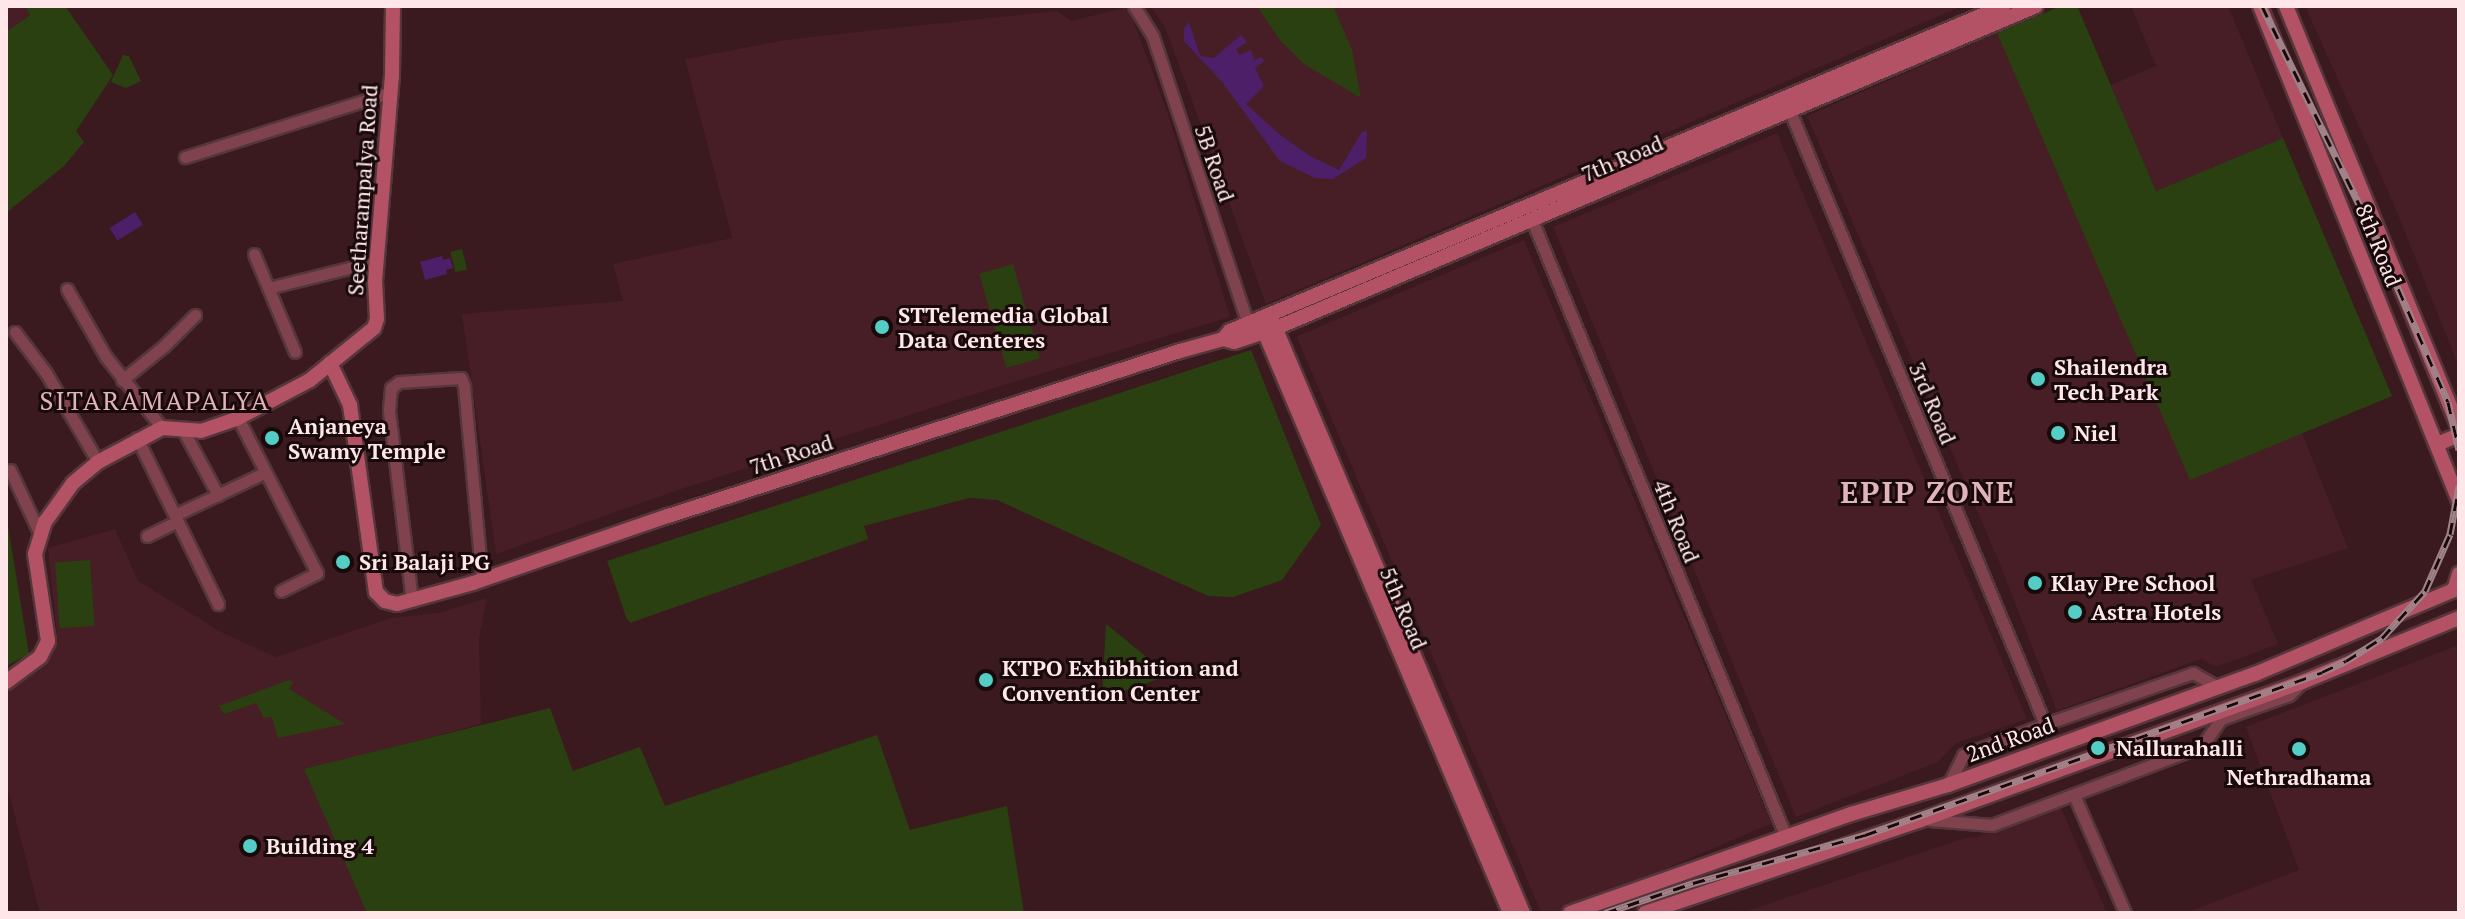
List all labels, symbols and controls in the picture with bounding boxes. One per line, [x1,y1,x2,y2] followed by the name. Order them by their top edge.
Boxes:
[341,84,383,296] street label: Seetharampalya Road
[1190,121,1240,205] street label: 5B Road
[1577,129,1667,187] street label: 7th Road
[2350,200,2408,290] street label: 8th Road
[898,301,1109,352] place label: STTelemedia Global Data Centeres
[873,318,891,336] marker: STTelemedia Global Data Centeres
[2054,353,2168,404] place label: Shailendra Tech Park
[1904,358,1962,448] street label: 3rd Road
[2029,370,2047,388] marker: Shailendra Tech Park
[40,385,270,417] district label: SITARAMAPALYA
[288,412,446,464] place label: Anjaneya Swamy Temple
[2074,420,2117,446] place label: Niel
[2049,424,2067,442] marker: Niel
[746,428,836,480] street label: 7th Road
[263,429,281,447] marker: Anjaneya Swamy Temple
[1840,474,2016,510] district label: EPIP ZONE
[1648,476,1706,566] street label: 4th Road
[359,549,490,575] place label: Sri Balaji PG
[334,553,352,571] marker: Sri Balaji PG
[1375,563,1433,653] street label: 5th Road
[2051,570,2215,596] place label: Klay Pre School
[2026,574,2044,592] marker: Klay Pre School
[2091,599,2221,625] place label: Astra Hotels
[2066,603,2084,621] marker: Astra Hotels
[1002,654,1239,706] place label: KTPO Exhibhition and Convention Center
[977,671,995,689] marker: KTPO Exhibhition and Convention Center
[1963,711,2057,767] street label: 2nd Road
[2116,735,2243,761] place label: Nallurahalli
[2087,737,2109,759] marker: Nallurahalli
[2288,738,2310,760] marker: Nethradhama
[2226,764,2372,790] place label: Nethradhama
[266,833,374,859] place label: Building 4
[241,837,259,855] marker: Building 4

